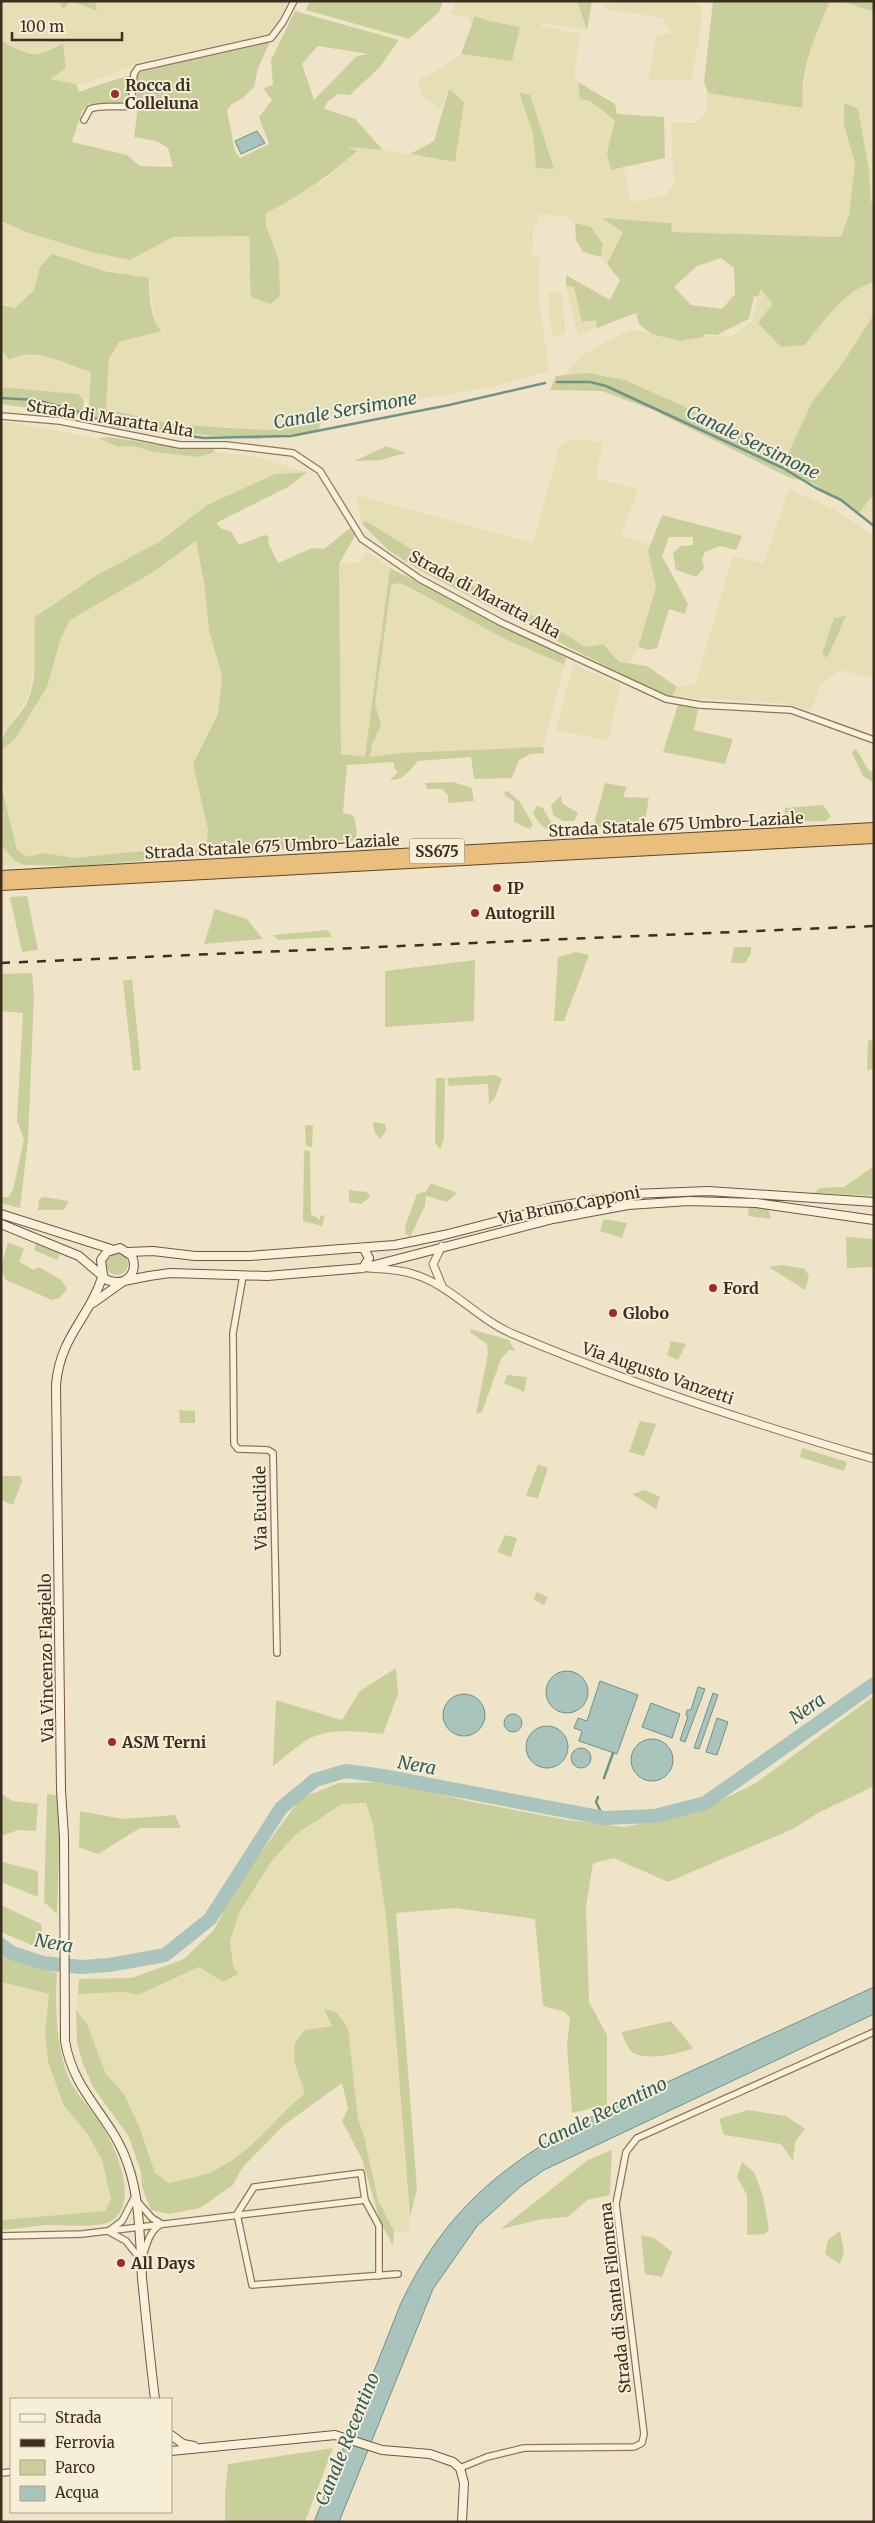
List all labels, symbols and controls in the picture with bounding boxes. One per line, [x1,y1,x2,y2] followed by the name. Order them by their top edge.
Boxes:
[12,10,122,42] scale bar
[20,17,64,36] text: 100 m
[125,75,199,113] place label: Rocca di Colleluna
[109,88,121,100] marker: Rocca di Colleluna
[271,386,419,434] water label: Canale Sersimone
[25,395,195,441] street label: Strada di Maratta Alta
[682,400,824,484] water label: Canale Sersimone
[406,546,564,643] street label: Strada di Maratta Alta
[548,807,804,841] street label: Strada Statale 675 Umbro-Laziale
[144,829,400,863] street label: Strada Statale 675 Umbro-Laziale
[410,838,464,864] road number: SS675
[507,878,524,898] place label: IP
[491,882,503,894] marker: IP
[484,903,555,923] place label: Autogrill
[469,907,481,919] marker: Autogrill
[495,1181,642,1229] street label: Via Bruno Capponi
[723,1278,759,1298] place label: Ford
[707,1282,719,1294] marker: Ford
[623,1303,670,1323] place label: Globo
[607,1307,619,1319] marker: Globo
[578,1337,737,1408] street label: Via Augusto Vanzetti
[249,1466,271,1551] street label: Via Euclide
[35,1573,57,1744] street label: Via Vincenzo Flagiello
[785,1687,829,1729] water label: Nera
[121,1732,207,1752] place label: ASM Terni
[106,1736,118,1748] marker: ASM Terni
[396,1750,438,1780] water label: Nera
[33,1928,75,1958] water label: Nera
[533,2072,671,2154] water label: Canale Recentino
[595,2201,635,2395] street label: Strada di Santa Filomena
[130,2253,195,2273] place label: All Days
[115,2257,127,2269] marker: All Days
[310,2369,384,2509] water label: Canale Recentino
[10,2398,172,2513] legend
[55,2408,102,2427] text: Strada
[55,2433,115,2452] text: Ferrovia
[55,2458,95,2477] text: Parco
[54,2483,99,2502] text: Acqua

